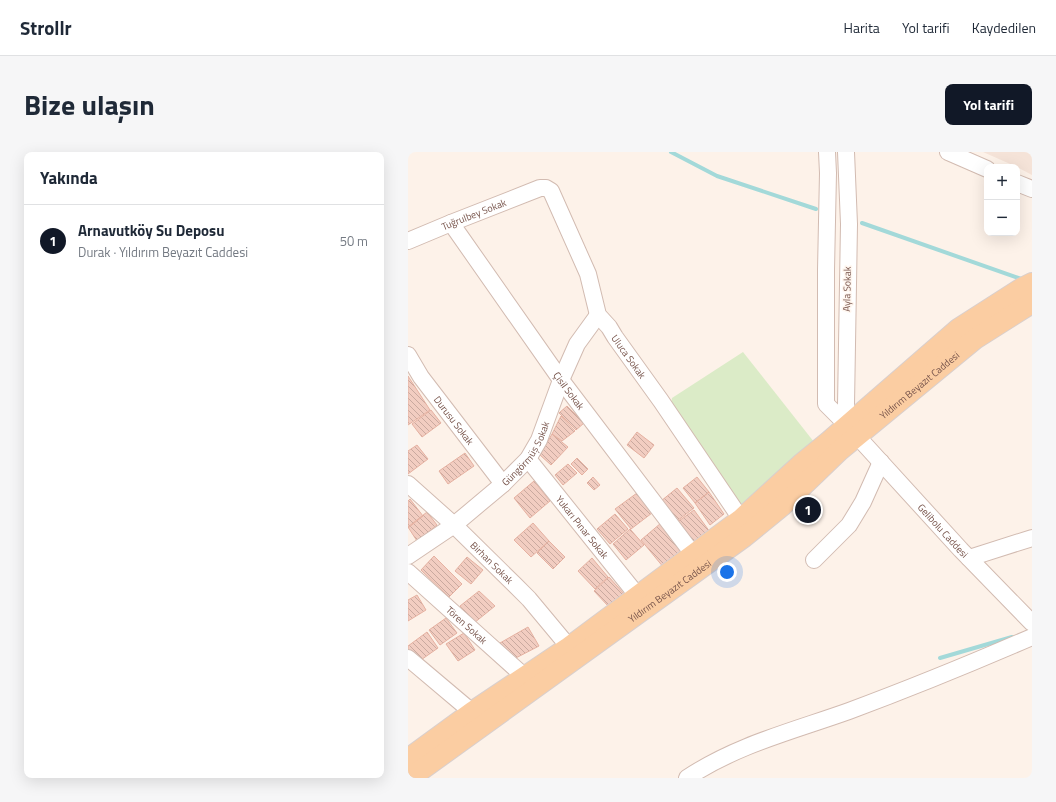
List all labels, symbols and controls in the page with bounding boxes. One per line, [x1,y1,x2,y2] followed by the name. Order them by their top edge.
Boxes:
[20,13,72,42] text: Strollr
[844,17,880,38] text: Harita
[902,17,950,38] text: Yol tarifi
[972,17,1036,38] text: Kaydedilen
[24,83,155,126] text: Bize ulaşın
[945,84,1032,125] button: Yol tarifi
[984,164,1020,236] map controls
[984,164,1020,200] button: +
[40,165,98,191] text: Yakında
[439,194,509,234] street label: Tuğrulbey Sokak
[984,200,1020,236] button: −
[78,219,224,242] text: Arnavutköy Su Deposu
[49,231,57,251] text: 1
[340,231,368,251] text: 50 m
[78,242,248,262] text: Durak · Yıldırım Beyazıt Caddesi
[839,266,855,312] street label: Ayla Sokak
[608,331,650,382] street label: Uluca Sokak
[876,348,962,422] street label: Yıldırım Beyazıt Caddesi
[550,368,589,413] street label: Çisil Sokak
[431,393,478,448] street label: Durusu Sokak
[498,419,553,489] street label: Güngörmüş Sokak
[552,492,613,562] street label: Yukarı Pınar Sokak
[795,495,821,525] pin: 1
[914,500,972,561] street label: Gelibolu Caddesi
[467,538,517,587] street label: Birhan Sokak
[625,556,714,626] street label: Yıldırım Beyazıt Caddesi
[717,562,737,582] your location
[443,602,491,647] street label: Tören Sokak

